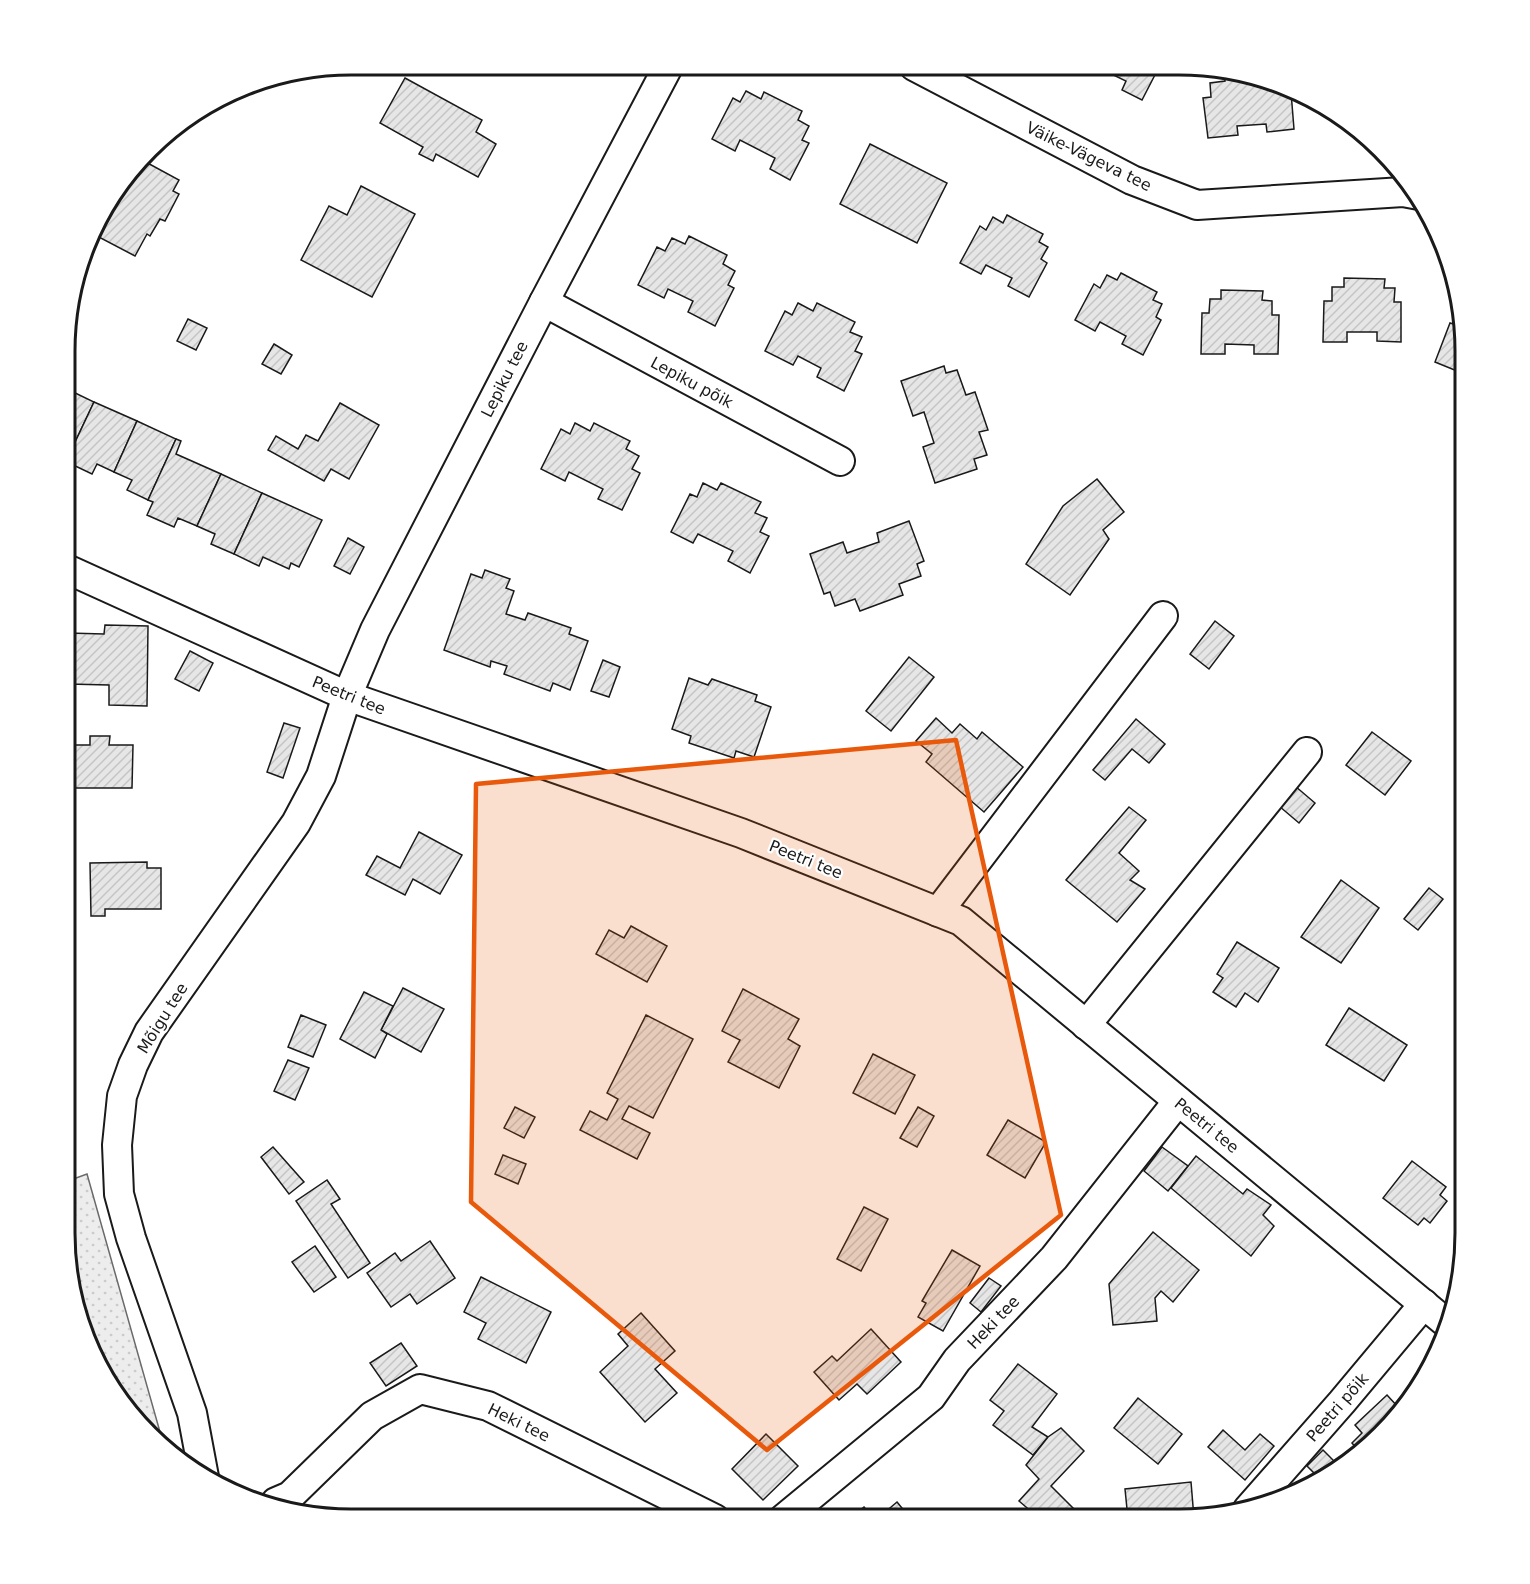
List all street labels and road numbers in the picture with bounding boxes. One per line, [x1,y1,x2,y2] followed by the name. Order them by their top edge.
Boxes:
[1023,118,1155,195] street label: Väike-Vägeva tee
[477,338,532,421] street label: Lepiku tee
[647,353,737,412] street label: Lepiku põik
[310,672,388,719] street label: Peetri tee
[767,836,845,883] street label: Peetri tee
[133,980,192,1057] street label: Mõigu tee
[1171,1094,1243,1157] street label: Peetri tee
[963,1292,1023,1353] street label: Heki tee
[1302,1369,1373,1446] street label: Peetri põik
[485,1399,553,1446] street label: Heki tee

